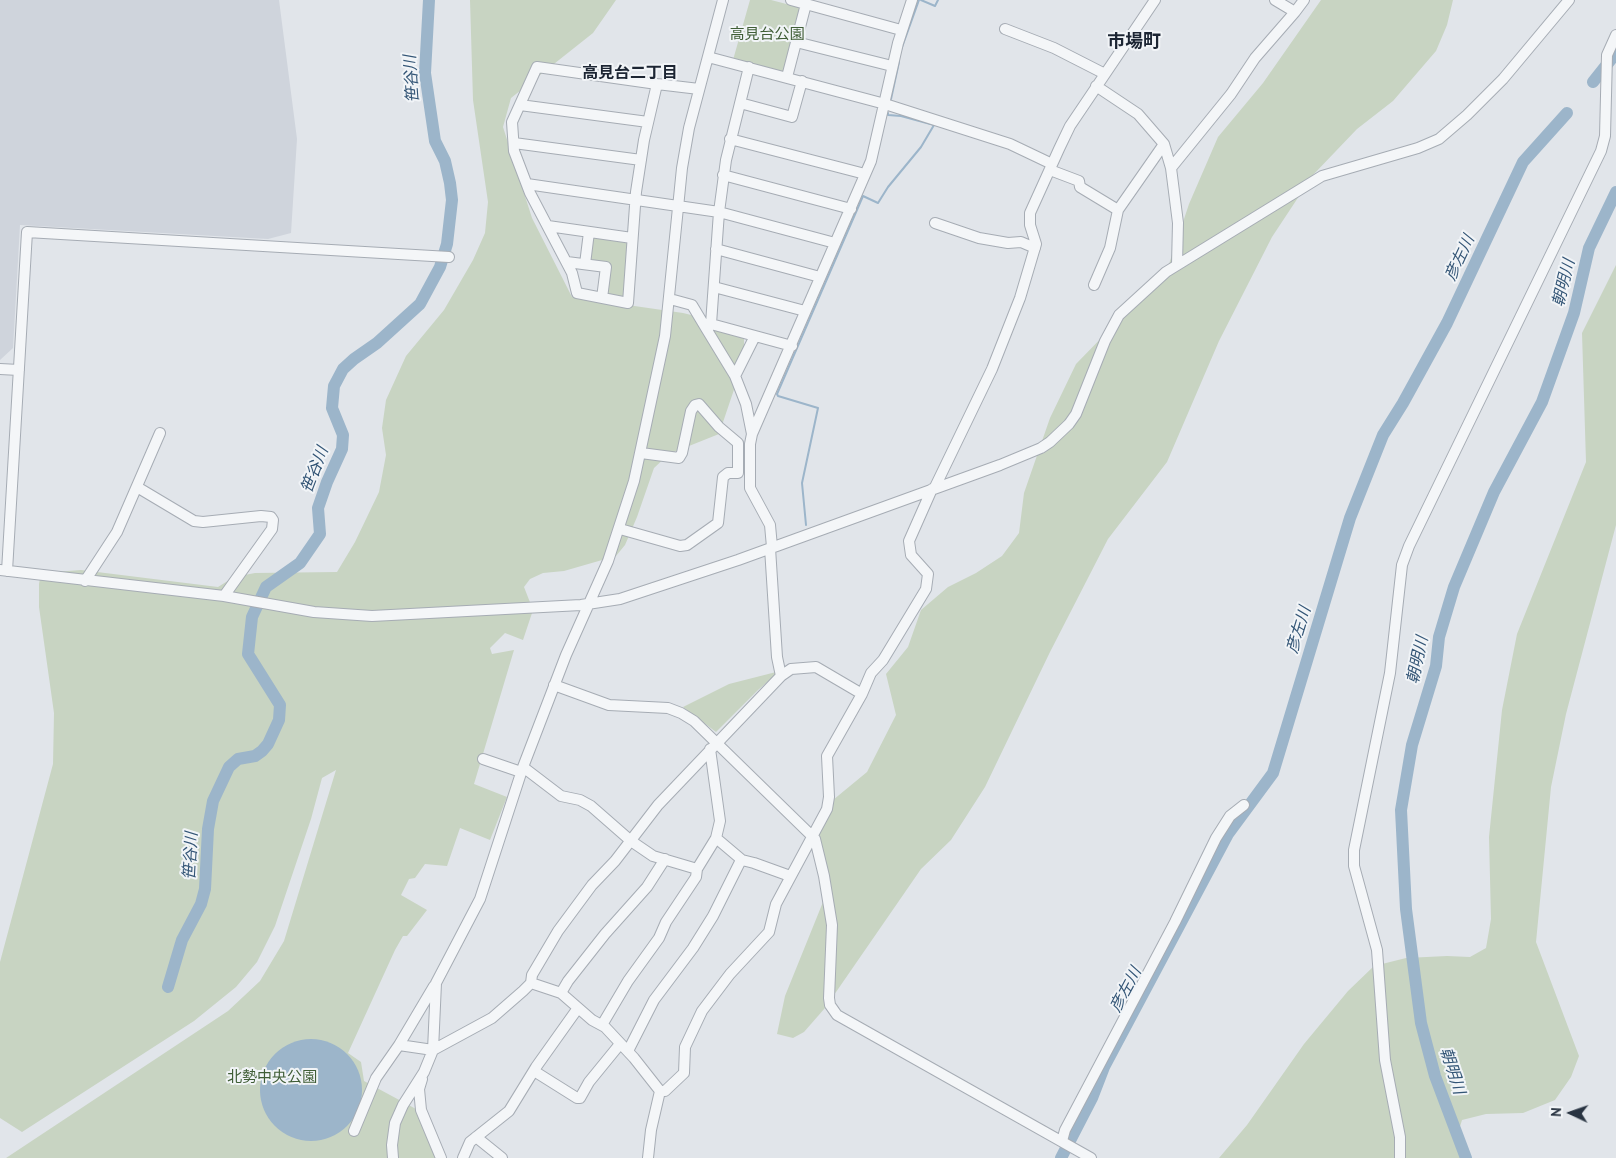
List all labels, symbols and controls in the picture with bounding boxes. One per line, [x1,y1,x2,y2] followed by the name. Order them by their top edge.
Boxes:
[730,26,804,44] park label: 高見台公園
[1107,31,1161,53] district label: 市場町
[401,54,423,104] water label: 笹谷川
[582,63,678,83] district label: 高見台二丁目
[1441,232,1479,284] water label: 彦左川
[1549,257,1579,309] water label: 朝明川
[297,444,333,496] water label: 笹谷川
[1283,604,1315,656] water label: 彦左川
[1404,635,1432,685] water label: 朝明川
[180,832,202,880] water label: 笹谷川
[1106,964,1146,1016] water label: 彦左川
[1435,1045,1469,1097] water label: 朝明川
[227,1069,317,1087] park label: 北勢中央公園
[1546,1088,1596,1138] north arrow
[1547,1107,1565,1117] text: N

